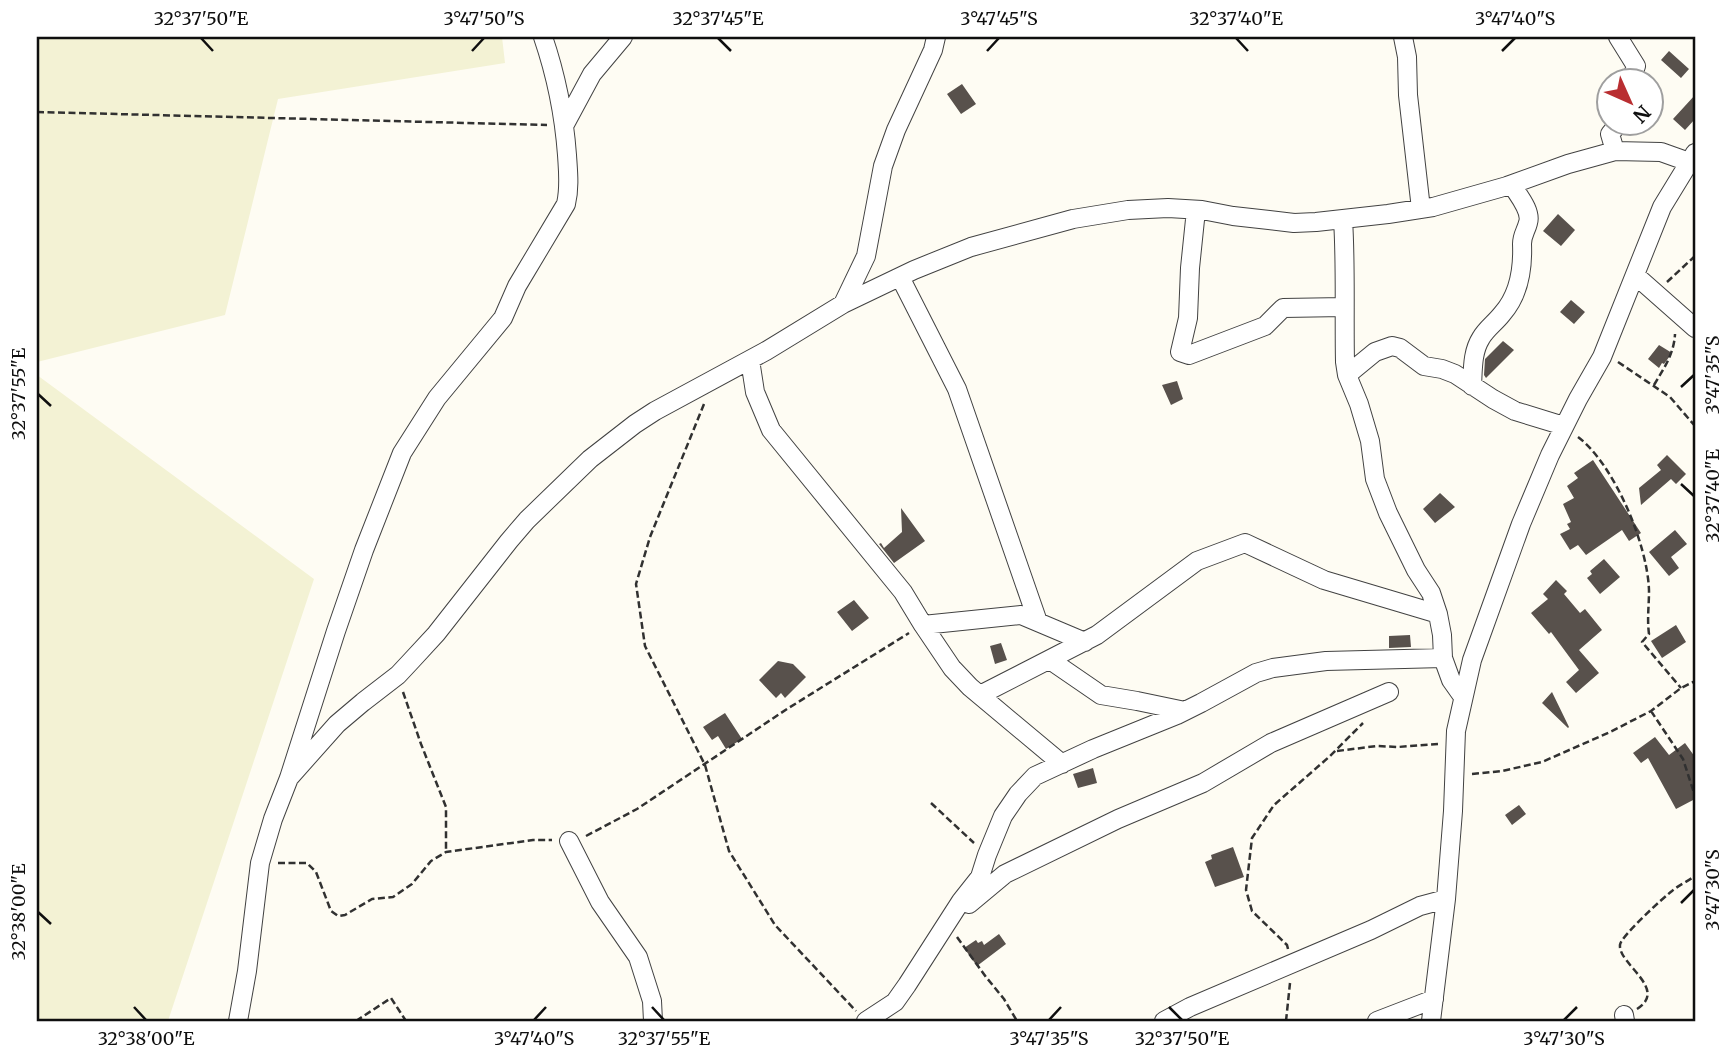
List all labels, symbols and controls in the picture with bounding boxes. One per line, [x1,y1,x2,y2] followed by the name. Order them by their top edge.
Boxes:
[154,7,249,30] text: 32°37'50"E
[443,7,525,30] text: 3°47'50"S
[673,7,764,30] text: 32°37'45"E
[960,7,1038,30] text: 3°47'45"S
[1189,7,1283,30] text: 32°37'40"E
[1475,7,1555,30] text: 3°47'40"S
[1596,66,1666,136] north arrow
[1628,100,1656,128] text: N
[1701,335,1724,415] text: 3°47'35"S
[7,347,30,440] text: 32°37'55"E
[1701,449,1724,543] text: 32°37'40"E
[1701,849,1724,931] text: 3°47'30"S
[7,863,30,960] text: 32°38'00"E
[98,1027,195,1050] text: 32°38'00"E
[494,1027,574,1050] text: 3°47'40"S
[618,1027,711,1050] text: 32°37'55"E
[1009,1027,1089,1050] text: 3°47'35"S
[1135,1027,1230,1050] text: 32°37'50"E
[1523,1027,1605,1050] text: 3°47'30"S

